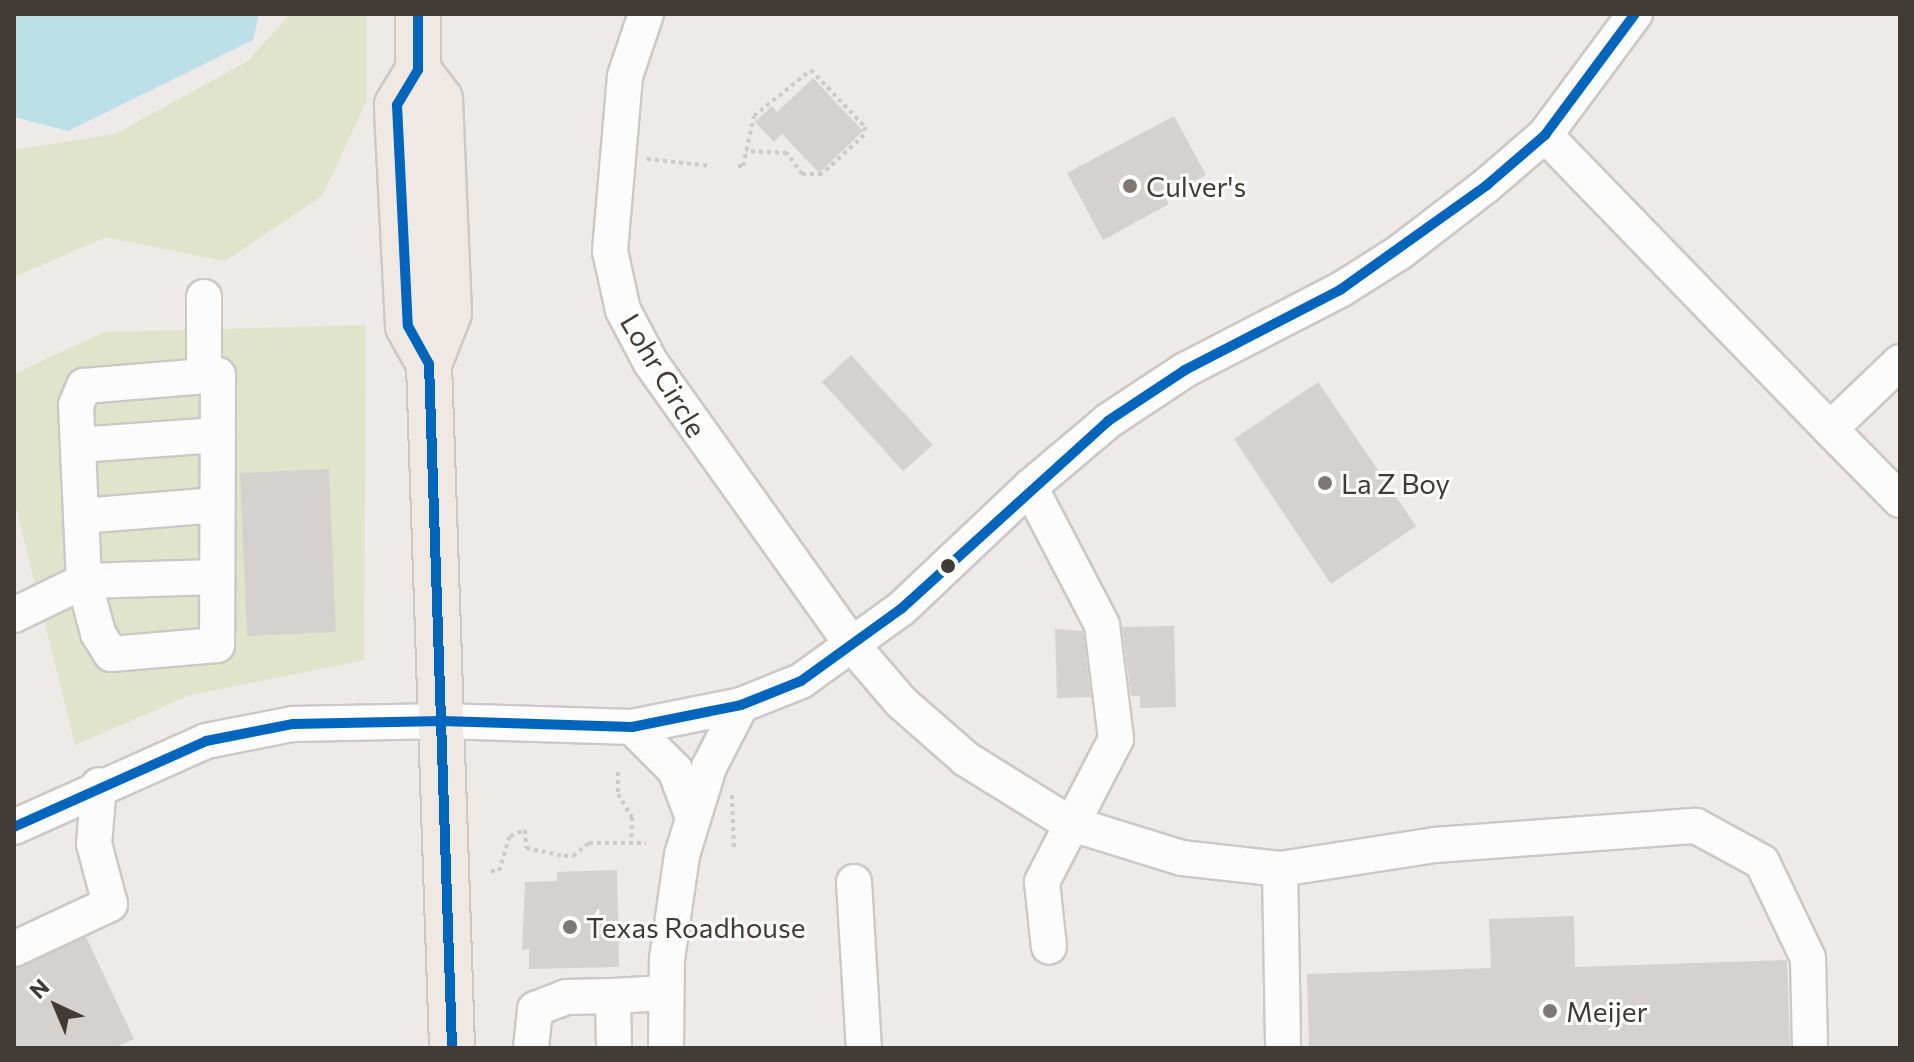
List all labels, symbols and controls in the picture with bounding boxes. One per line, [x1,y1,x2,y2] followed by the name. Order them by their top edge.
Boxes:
[1146,169,1246,203] place label: Culver's
[1121,177,1139,195] marker: Culver's
[614,307,714,443] street label: Lohr Circle
[1341,466,1450,500] place label: La Z Boy
[1316,474,1334,492] marker: La Z Boy
[940,558,956,574] unlabelled marker
[586,910,806,944] place label: Texas Roadhouse
[561,918,579,936] marker: Texas Roadhouse
[16,966,96,1046] north arrow
[24,973,54,1004] text: N
[1566,994,1648,1028] place label: Meijer
[1541,1002,1559,1020] marker: Meijer

